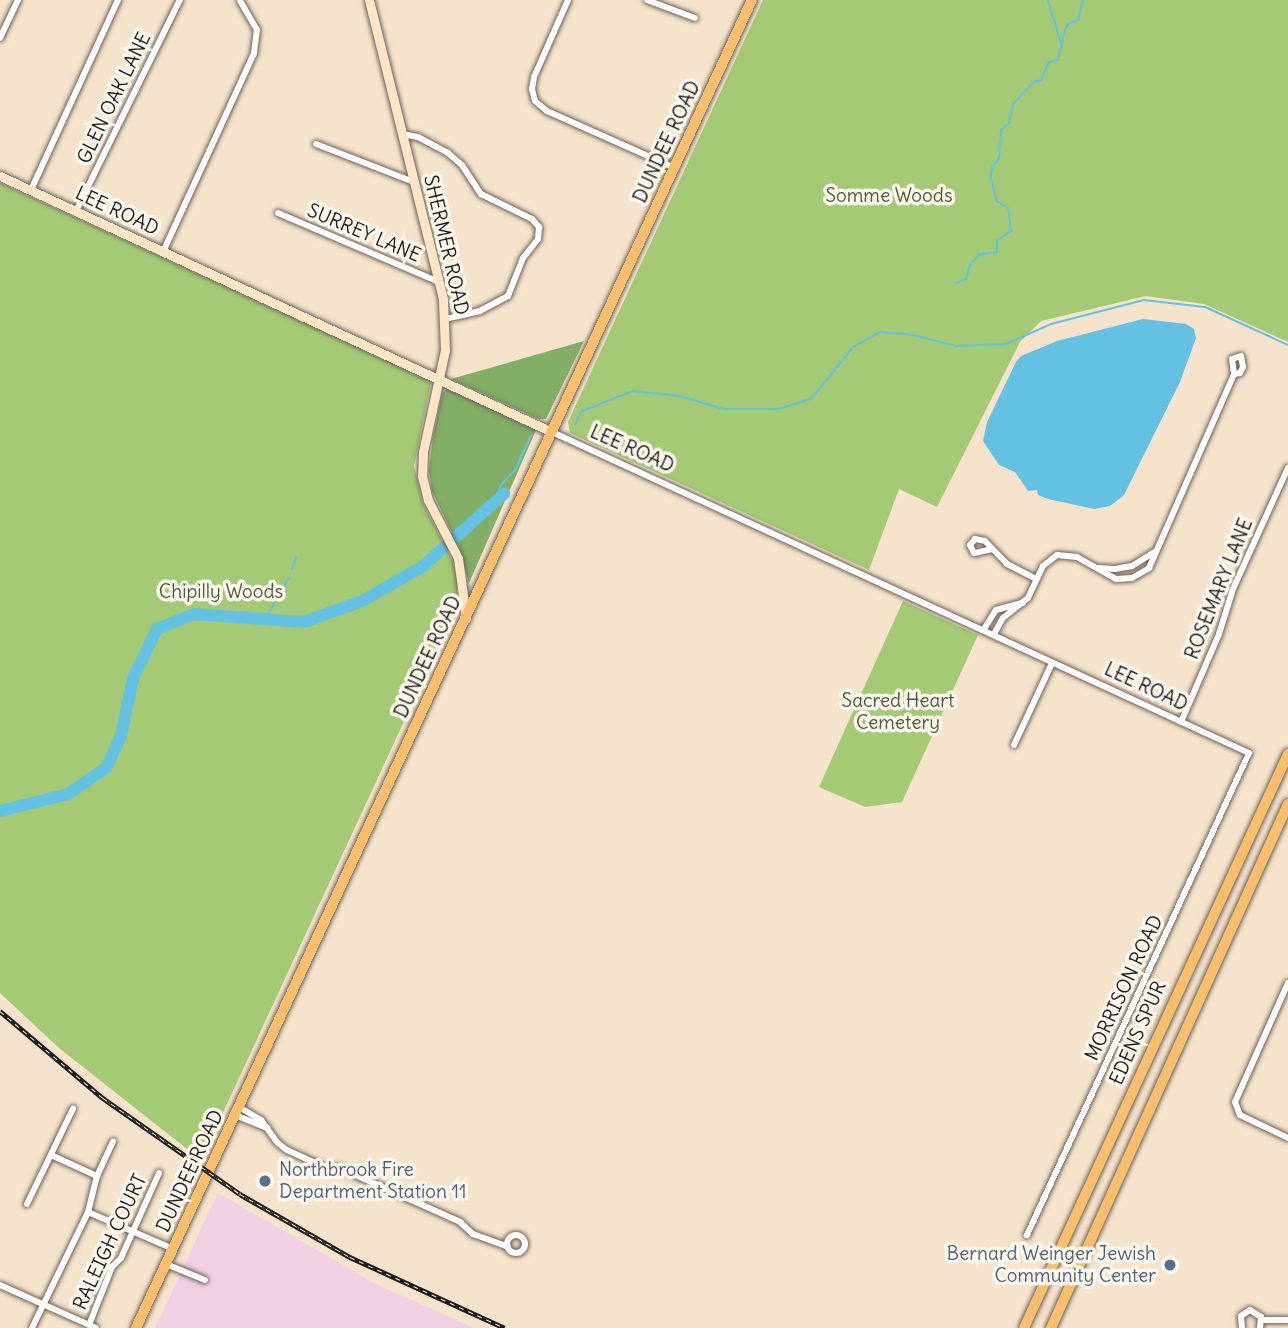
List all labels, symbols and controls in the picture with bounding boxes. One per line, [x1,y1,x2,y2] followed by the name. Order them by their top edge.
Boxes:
[72,29,156,167] street label: GLEN OAK LANE
[629,77,705,207] street label: DUNDEE ROAD
[419,173,473,317] street label: SHERMER ROAD
[72,182,162,240] street label: LEE ROAD
[825,185,953,207] park label: Somme Woods
[304,199,424,267] street label: SURREY LANE
[587,420,677,478] street label: LEE ROAD
[1180,515,1258,663] street label: ROSEMARY LANE
[159,581,283,603] park label: Chipilly Woods
[390,592,466,722] street label: DUNDEE ROAD
[1101,658,1191,716] street label: LEE ROAD
[842,690,954,734] park label: Sacred Heart Cemetery
[1080,912,1168,1064] street label: MORRISON ROAD
[1105,978,1171,1088] street label: EDENS SPUR
[152,1106,228,1236] street label: DUNDEE ROAD
[279,1159,467,1203] place label: Northbrook Fire Department Station 11
[69,1171,151,1313] street label: RALEIGH COURT
[257,1173,273,1189] marker: Northbrook Fire Department Station 11
[947,1243,1156,1287] place label: Bernard Weinger Jewish Community Center
[1162,1257,1178,1273] marker: Bernard Weinger Jewish Community Center

